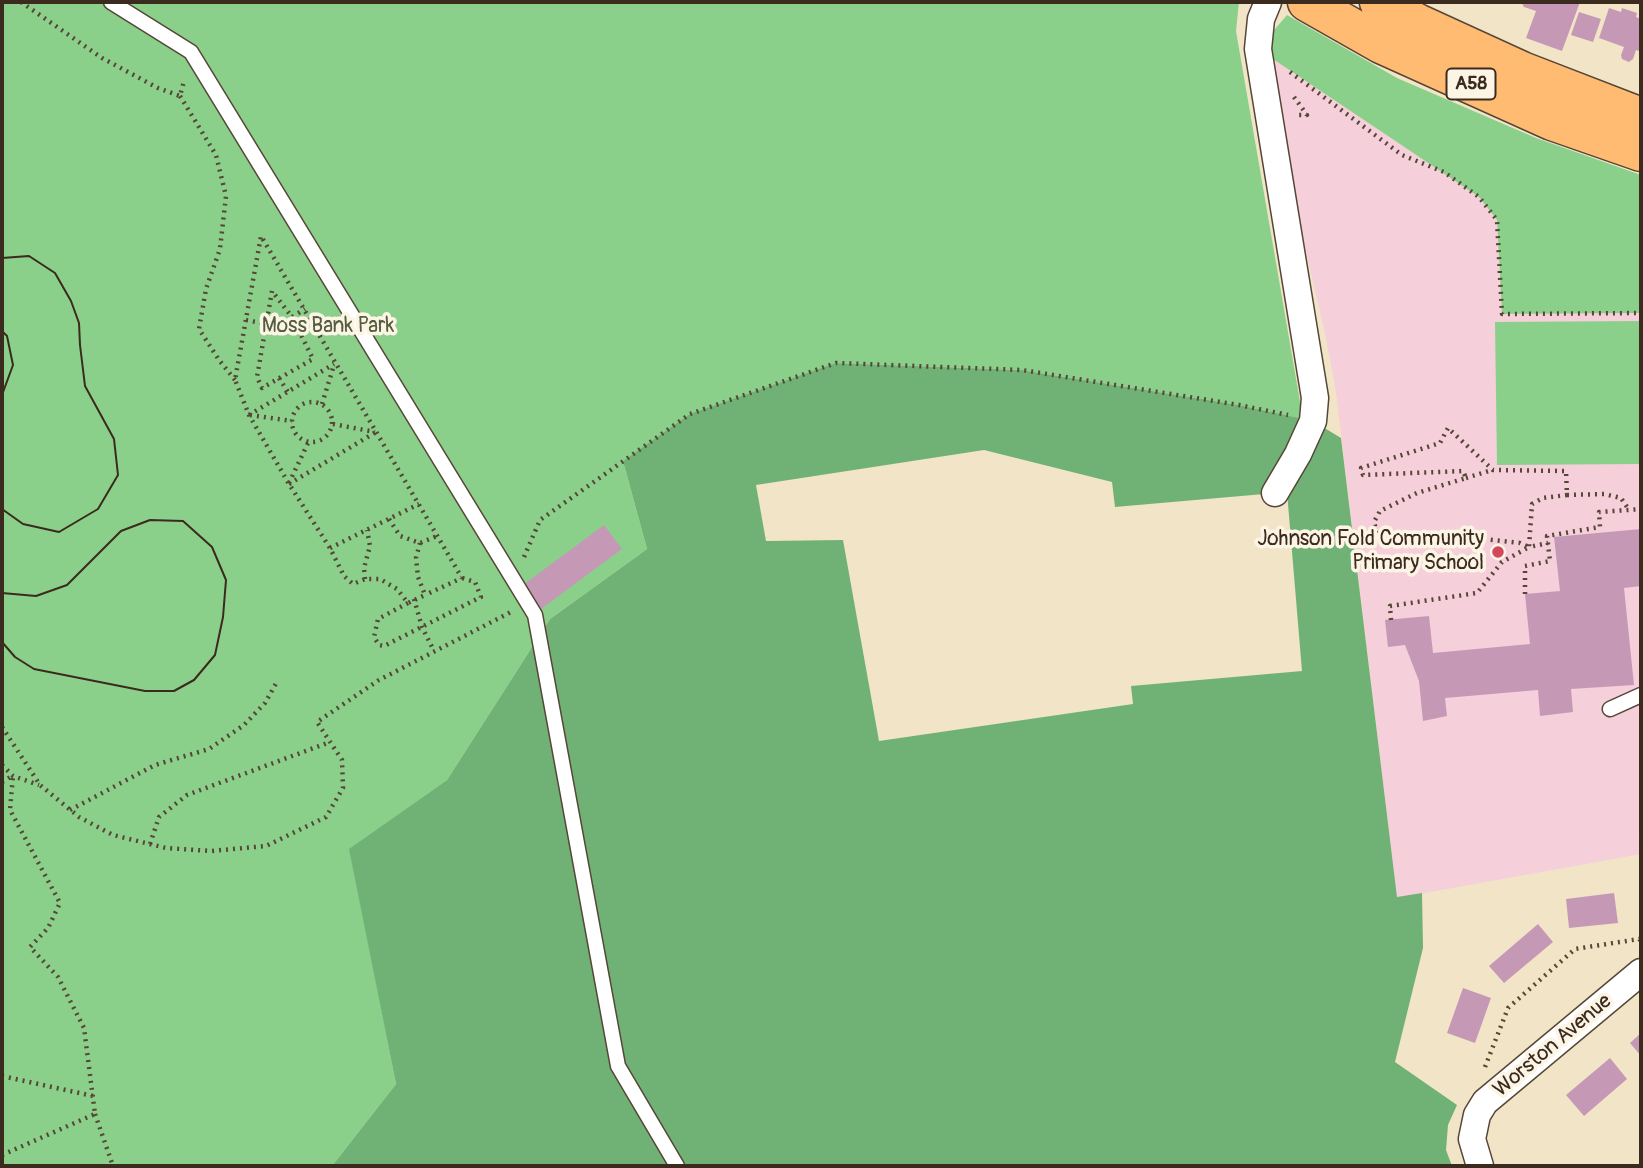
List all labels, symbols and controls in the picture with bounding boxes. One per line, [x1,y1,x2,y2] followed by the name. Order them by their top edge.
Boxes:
[1446,68,1496,100] road number: A58
[262,314,394,340] park label: Moss Bank Park
[1257,527,1484,577] place label: Johnson Fold Community Primary School
[1490,544,1506,560] marker: Johnson Fold Community Primary School
[1489,989,1617,1103] street label: Worston Avenue

